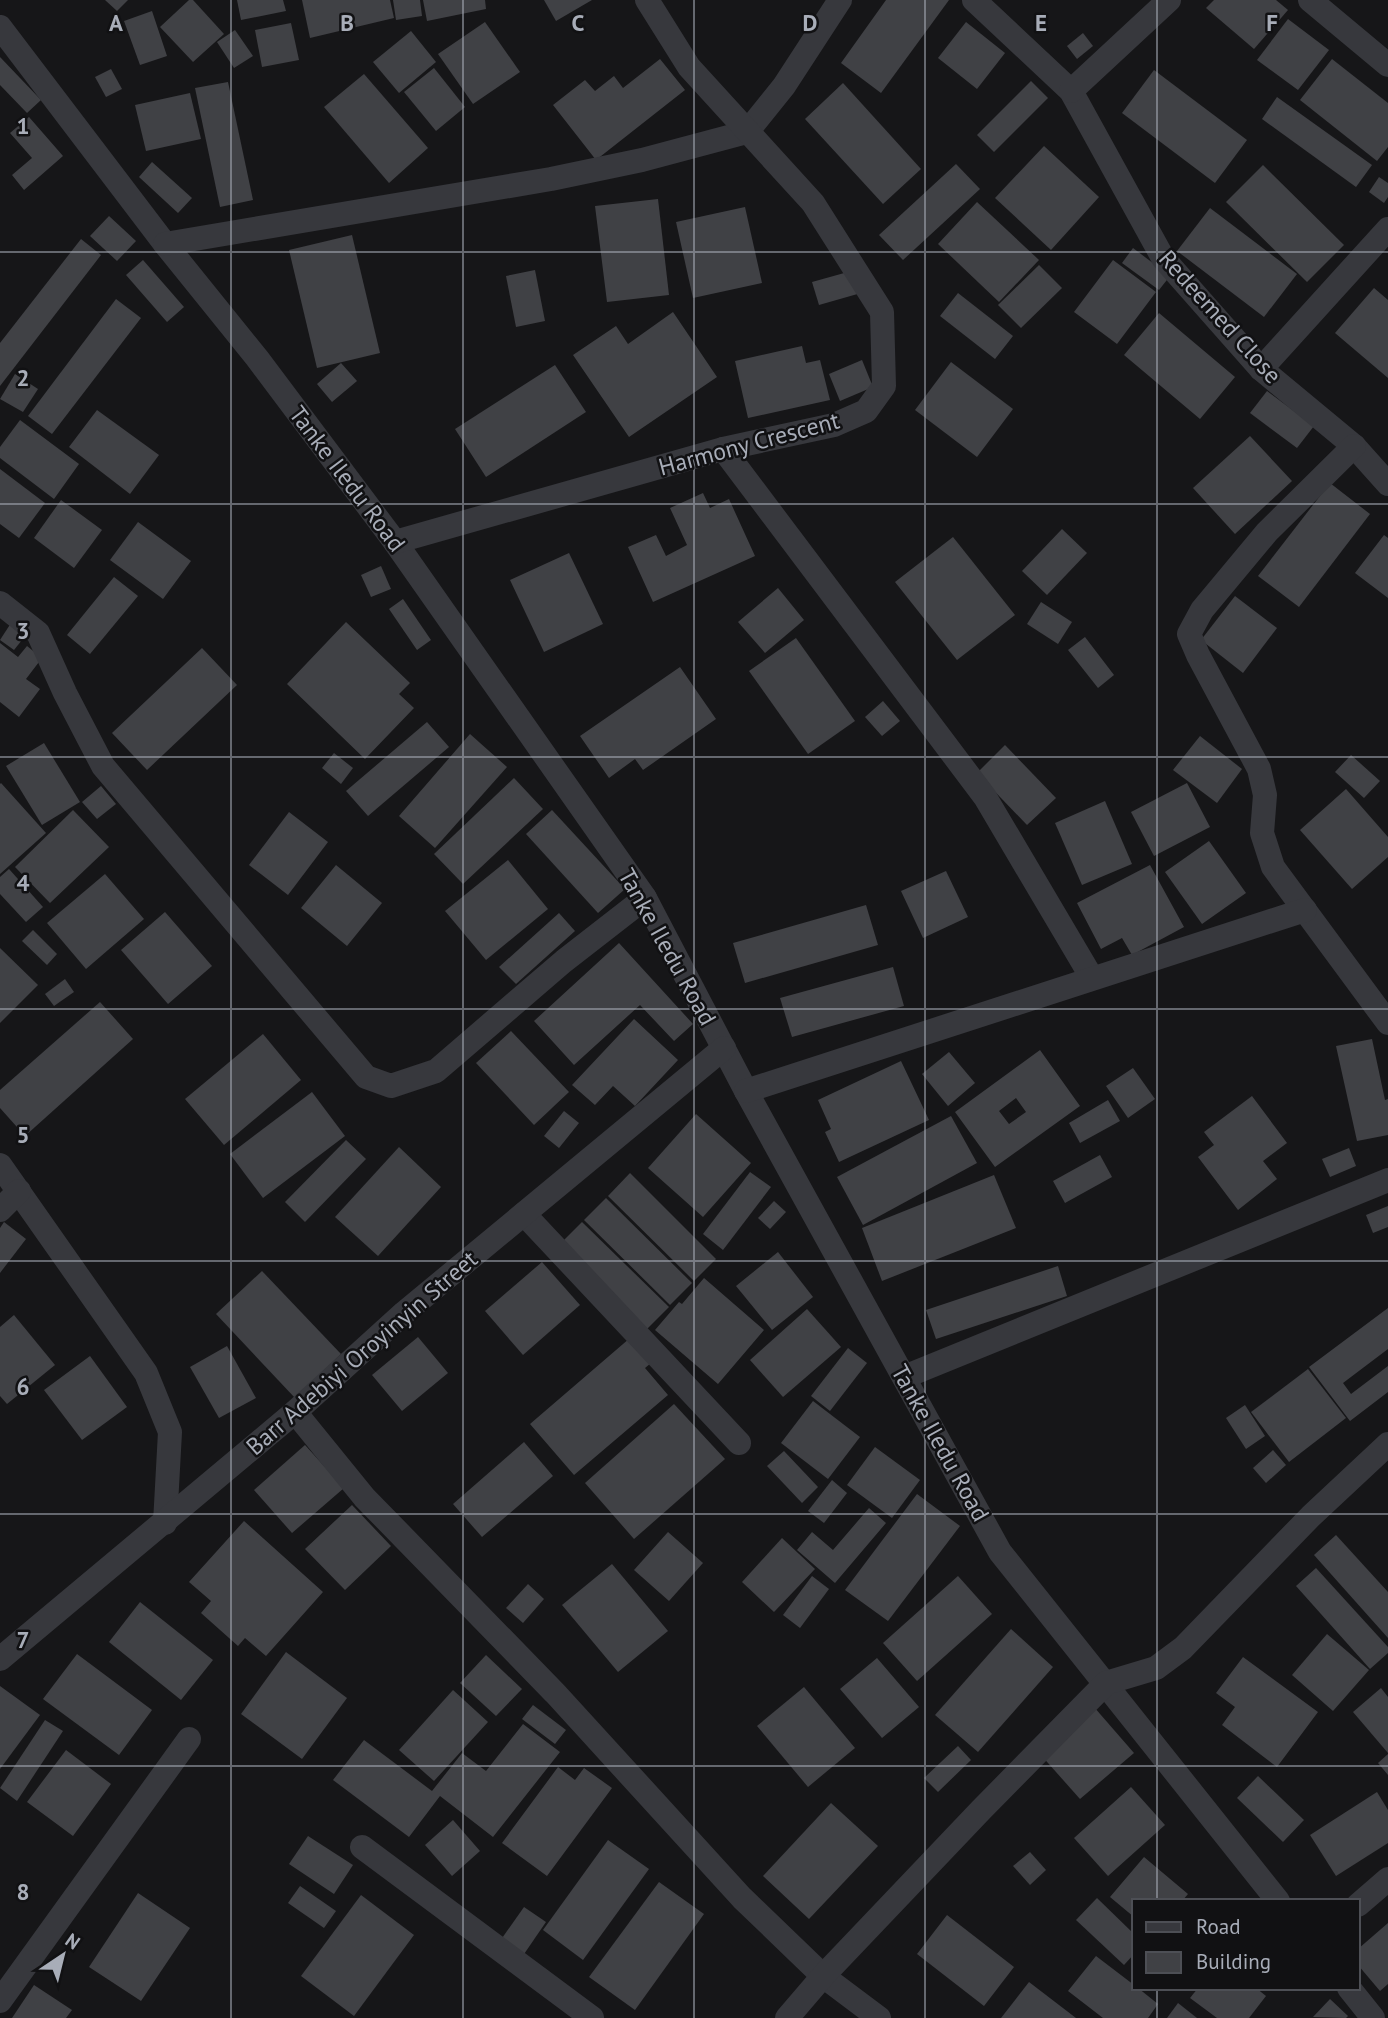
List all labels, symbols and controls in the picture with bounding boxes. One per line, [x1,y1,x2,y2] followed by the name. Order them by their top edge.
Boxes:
[109,8,123,37] text: A
[340,8,354,37] text: B
[572,8,585,37] text: C
[803,8,817,37] text: D
[1035,8,1047,37] text: E
[1266,8,1278,37] text: F
[16,111,30,140] text: 1
[1152,243,1289,390] street label: Redeemed Close
[16,363,30,392] text: 2
[282,400,412,558] street label: Tanke Iledu Road
[655,404,843,483] street label: Harmony Crescent
[16,616,30,645] text: 3
[611,863,723,1031] street label: Tanke Iledu Road
[16,868,30,897] text: 4
[16,1120,30,1149] text: 5
[240,1244,484,1462] street label: Barr Adebiyi Oroyinyin Street
[884,1359,996,1527] street label: Tanke Iledu Road
[16,1372,30,1401] text: 6
[16,1625,30,1654] text: 7
[16,1877,30,1906] text: 8
[1132,1899,1360,1990] legend
[1196,1913,1240,1940] text: Road
[28,1920,98,1990] north arrow
[61,1928,85,1954] text: N
[1196,1948,1271,1975] text: Building

